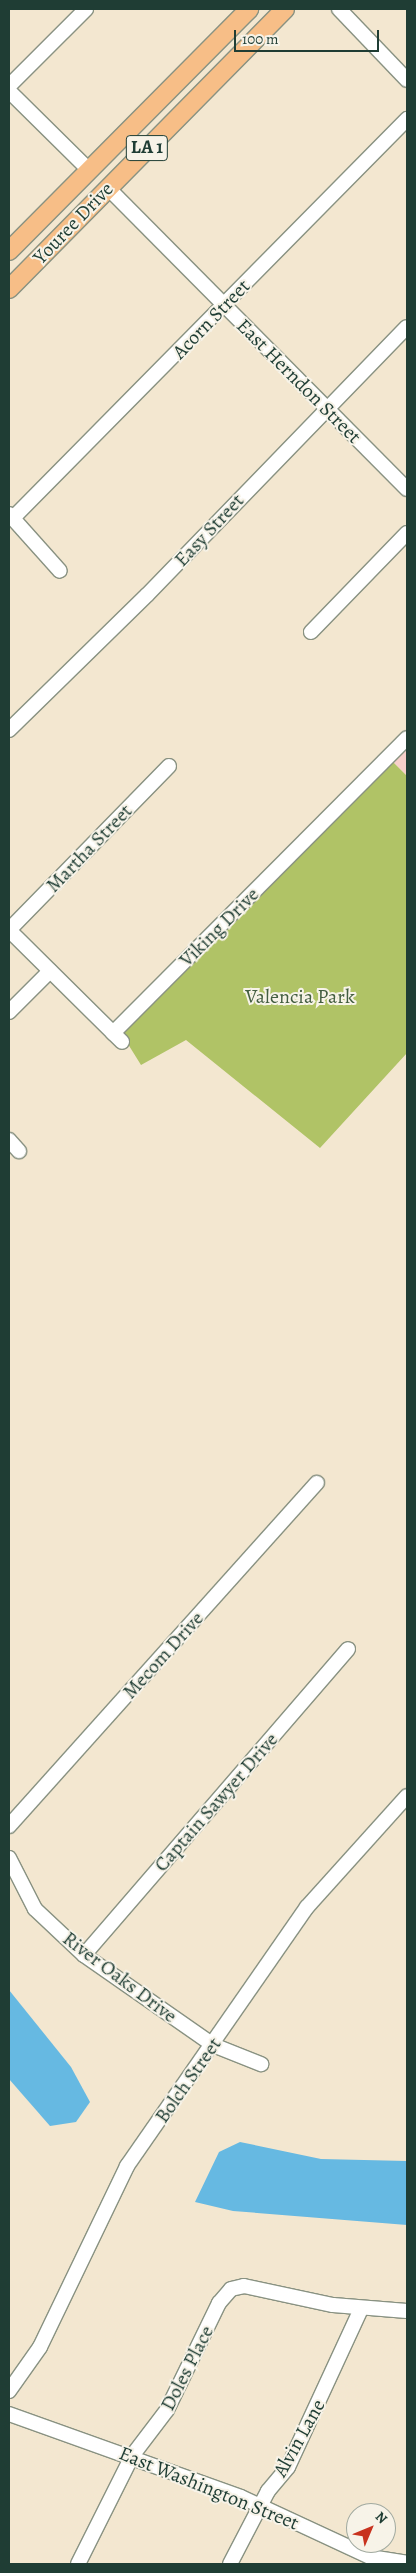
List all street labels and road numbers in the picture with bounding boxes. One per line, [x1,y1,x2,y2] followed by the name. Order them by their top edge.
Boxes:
[126,132,168,164] road number: LA 1
[28,177,118,269] street label: Youree Drive
[167,274,255,364] street label: Acorn Street
[232,314,366,448] street label: East Herndon Street
[169,489,249,571] street label: Easy Street
[41,799,137,897] street label: Martha Street
[174,882,264,972] street label: Viking Drive
[118,1606,208,1704] street label: Mecom Drive
[149,1728,283,1876] street label: Captain Sawyer Drive
[58,1926,182,2028] street label: River Oaks Drive
[150,2033,226,2127] street label: Bolch Street
[155,2321,219,2415] street label: Doles Place
[268,2395,330,2481] street label: Alvin Lane
[116,2441,302,2535] street label: East Washington Street

